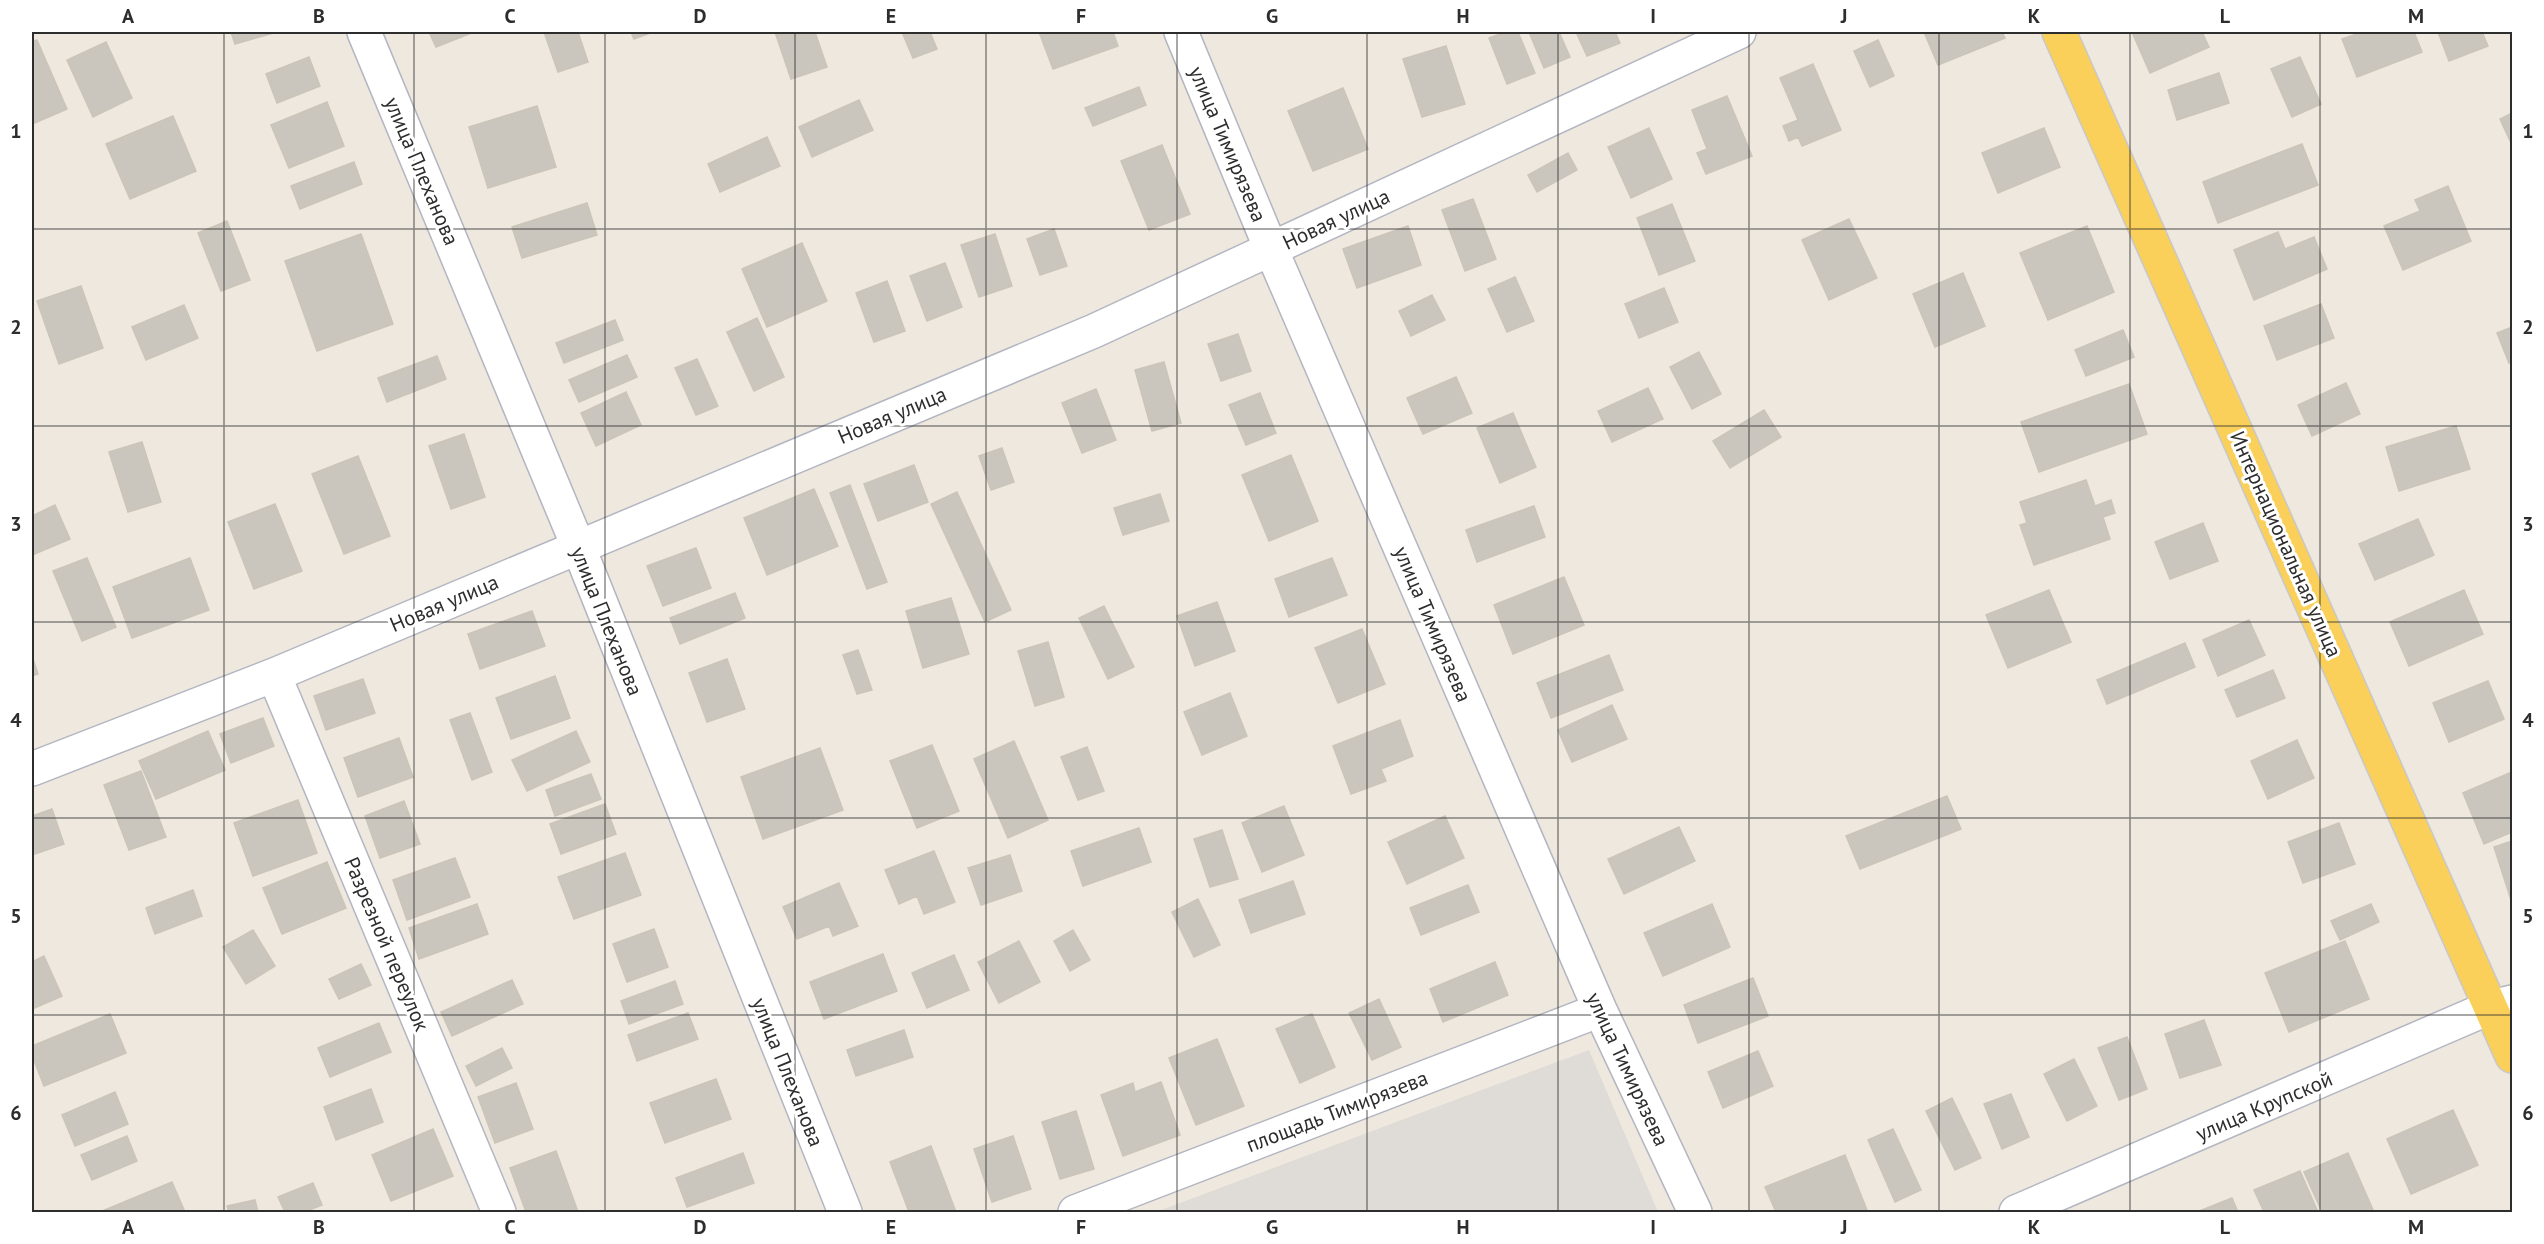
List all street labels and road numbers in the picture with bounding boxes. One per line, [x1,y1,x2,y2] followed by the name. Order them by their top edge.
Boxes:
[1183,62,1273,226] street label: улица Тимирязева
[379,93,465,249] street label: улица Плеханова
[1278,182,1394,256] street label: Новая улица
[834,380,950,450] street label: Новая улица
[2224,427,2348,661] street label: Интернациональная улица
[1388,542,1478,706] street label: улица Тимирязева
[565,543,649,699] street label: улица Плеханова
[386,568,502,638] street label: Новая улица
[338,853,436,1035] street label: Разрезной переулок
[1581,988,1675,1150] street label: улица Тимирязева
[746,994,830,1150] street label: улица Плеханова
[1242,1064,1432,1158] street label: площадь Тимирязева
[2192,1065,2336,1147] street label: улица Крупской

